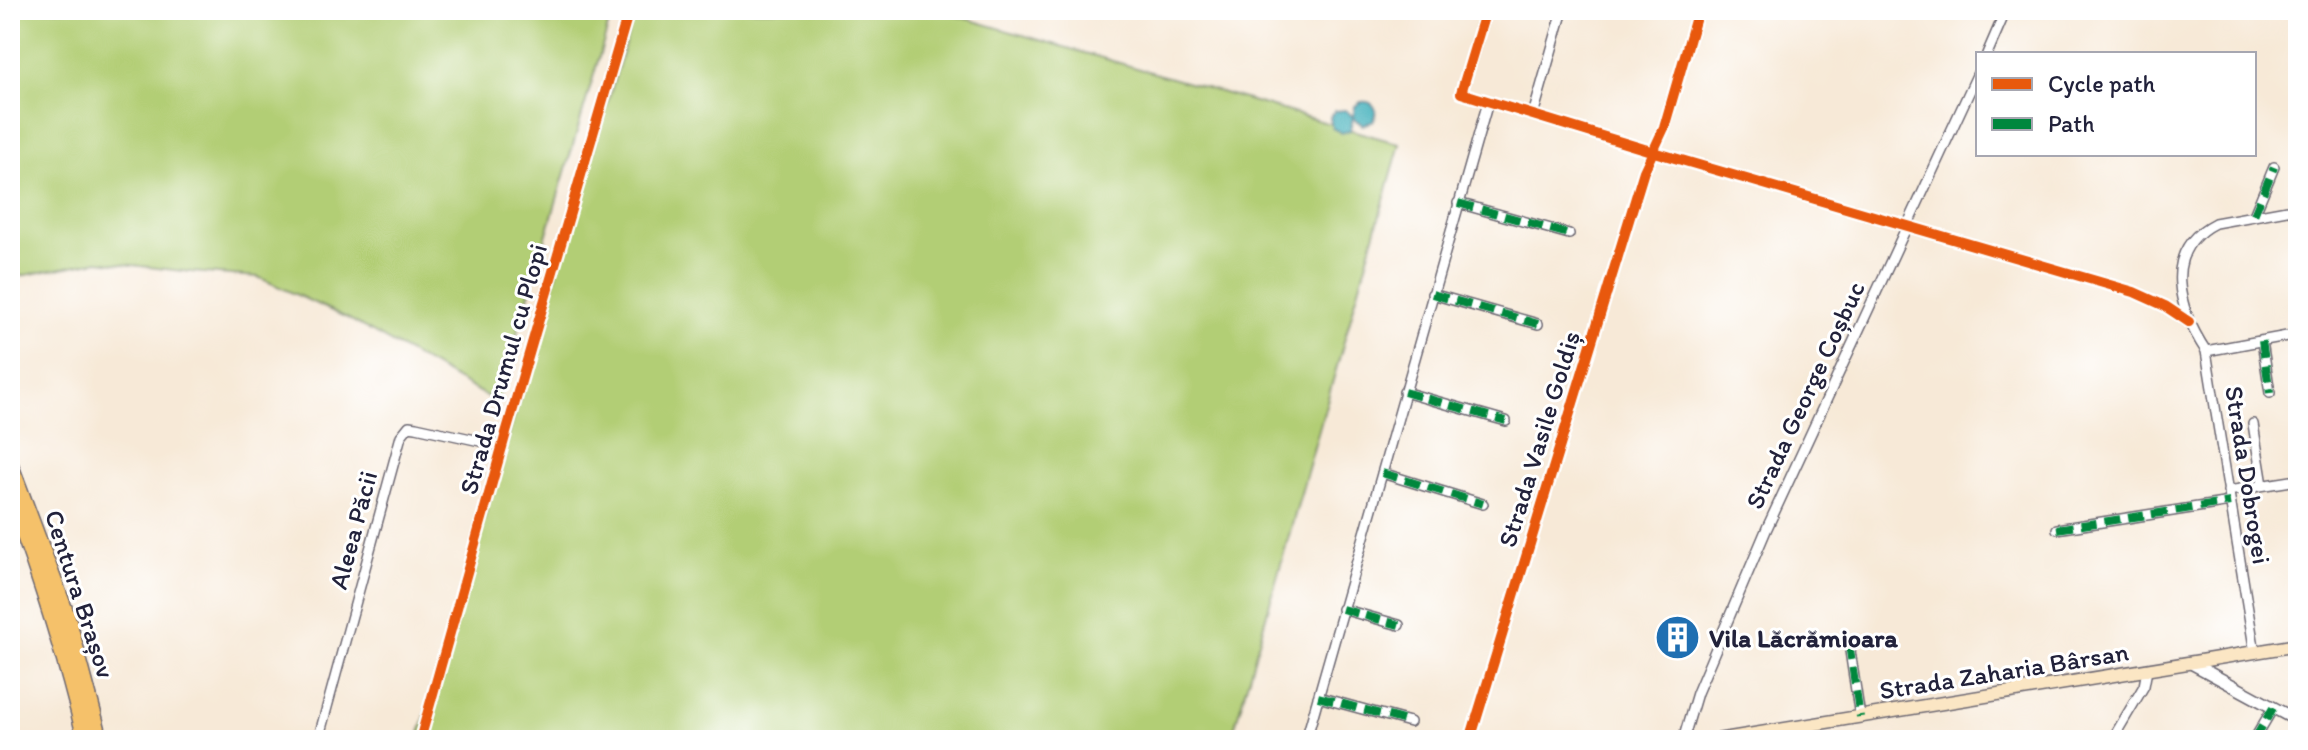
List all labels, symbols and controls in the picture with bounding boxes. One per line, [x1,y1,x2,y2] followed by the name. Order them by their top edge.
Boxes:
[1976,52,2256,156] legend
[2048,69,2155,98] text: Cycle path
[2048,109,2095,138] text: Path
[452,240,554,498] street label: Strada Drumul cu Plopi
[1738,276,1872,514] street label: Strada George Coșbuc
[1491,327,1587,551] street label: Strada Vasile Goldiș
[2218,384,2278,566] street label: Strada Dobrogei
[322,467,384,593] street label: Aleea Păcii
[38,506,122,682] street label: Centura Brașov
[1654,614,1702,662] building icon: Vila Lăcrămioara
[1709,622,1898,654] place label: Vila Lăcrămioara
[1877,635,2131,706] street label: Strada Zaharia Bârsan

